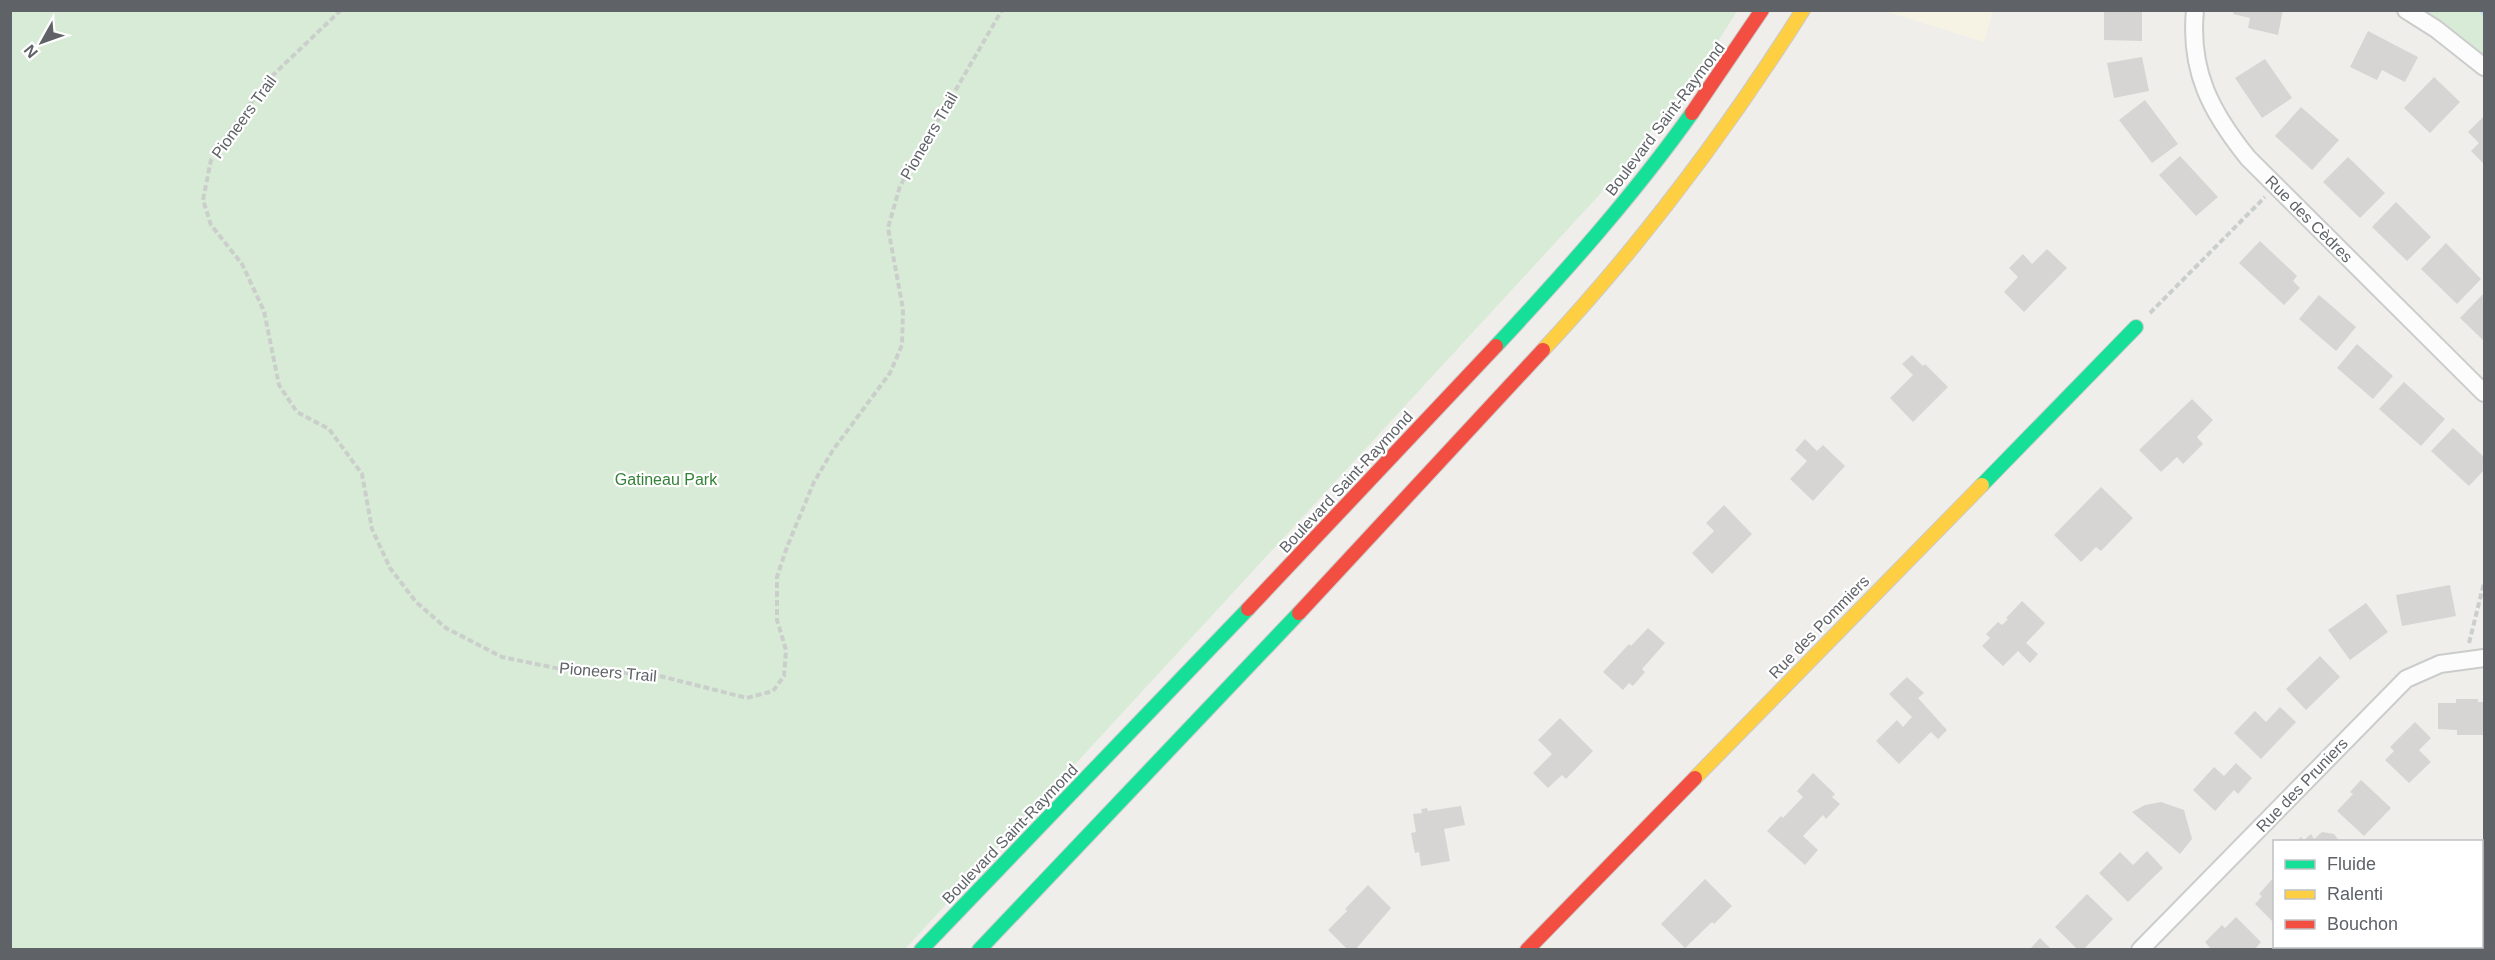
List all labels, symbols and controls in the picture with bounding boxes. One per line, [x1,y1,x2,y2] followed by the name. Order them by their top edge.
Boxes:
[12,12,72,72] north arrow
[1602,39,1728,199] street label: Boulevard Saint-Raymond
[21,41,41,61] text: N
[208,72,280,162] street label: Pioneers Trail
[897,89,961,183] street label: Pioneers Trail
[2262,172,2356,266] street label: Rue des Cèdres
[1276,408,1416,556] street label: Boulevard Saint-Raymond
[615,471,718,488] park label: Gatineau Park
[1766,572,1872,682] street label: Rue des Pommiers
[559,659,657,685] street label: Pioneers Trail
[2253,735,2351,835] street label: Rue des Pruniers
[939,761,1081,907] street label: Boulevard Saint-Raymond
[2273,840,2483,948] legend
[2327,854,2376,874] text: Fluide
[2327,884,2383,904] text: Ralenti
[2327,914,2398,934] text: Bouchon

